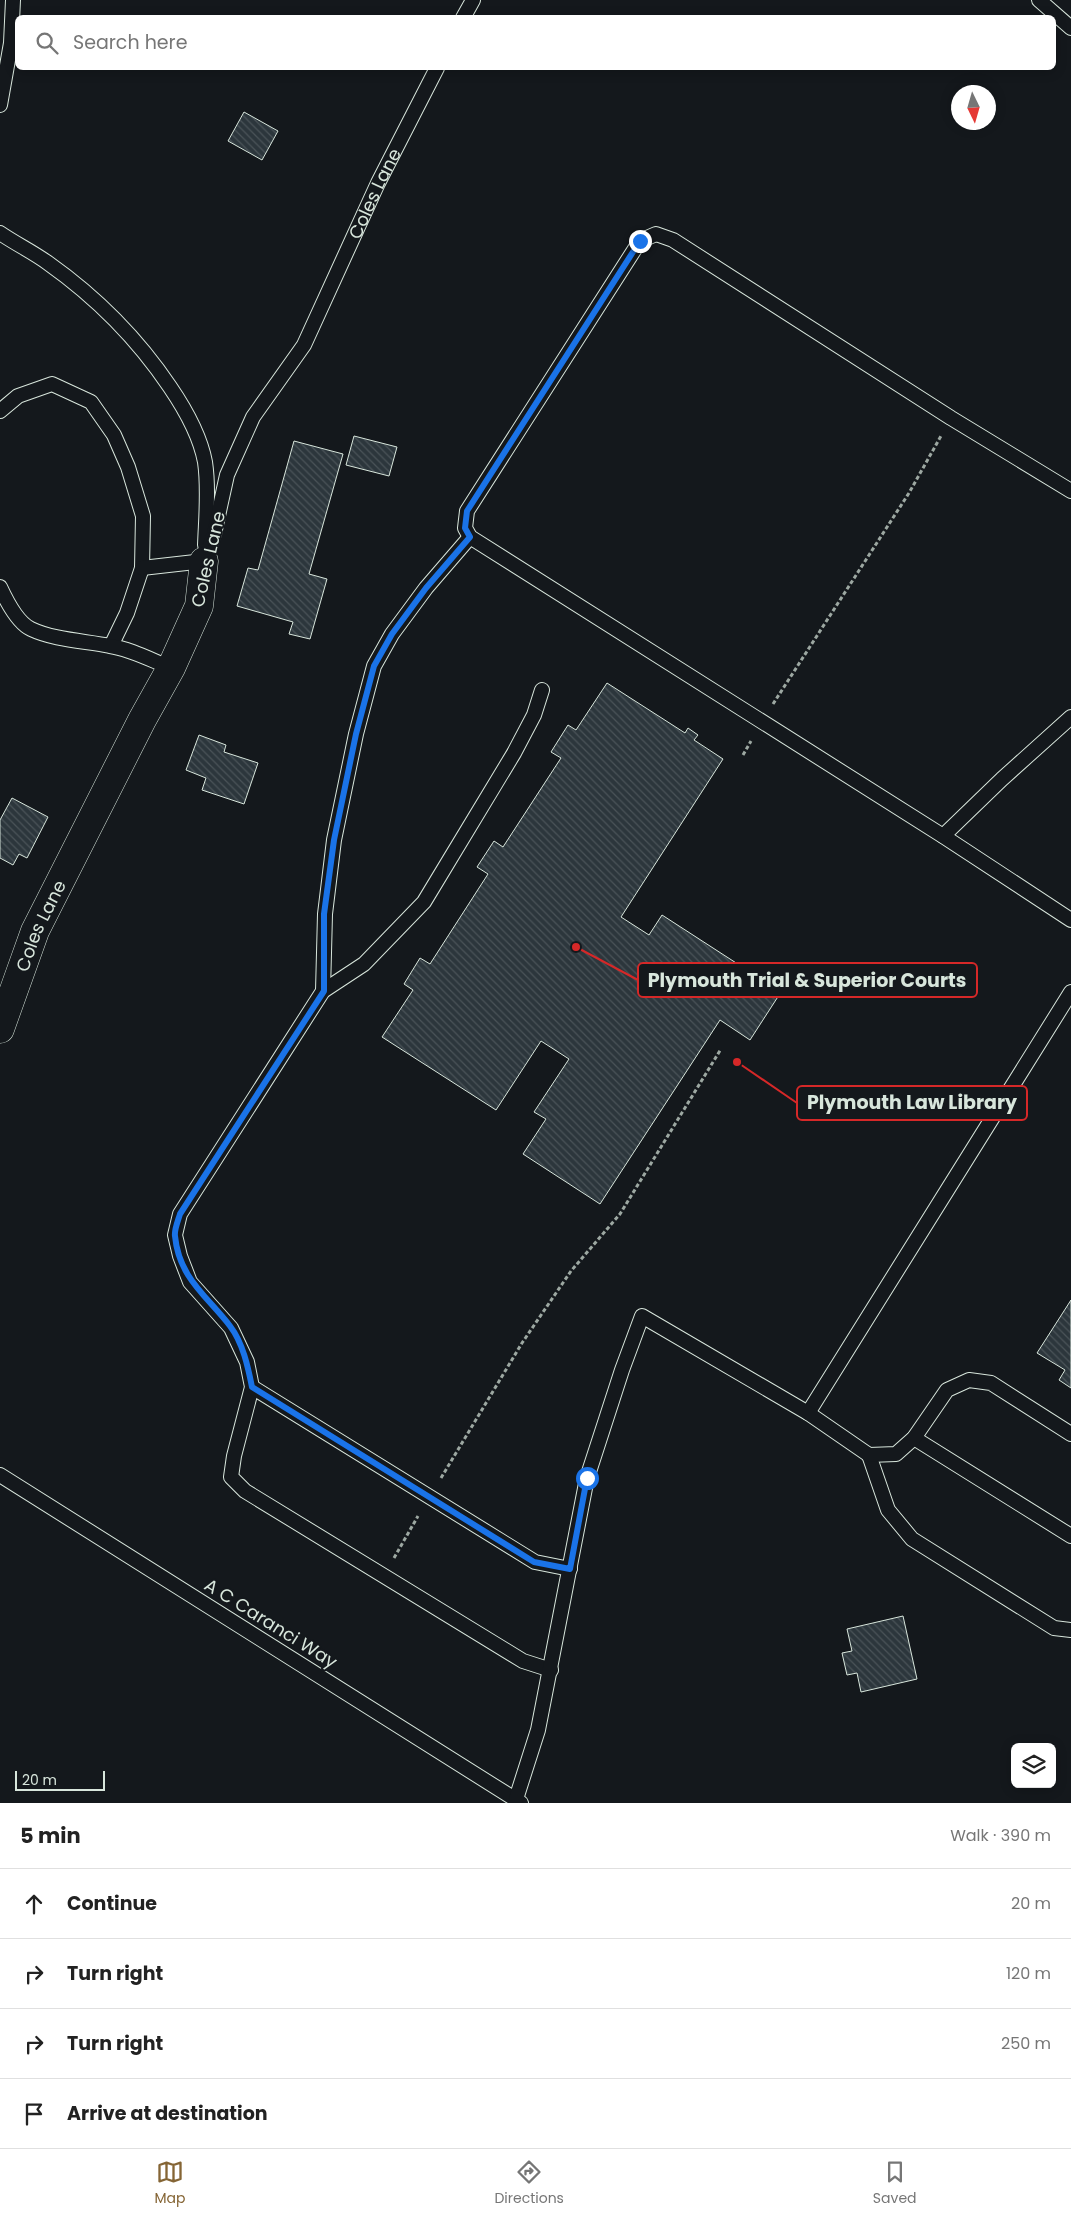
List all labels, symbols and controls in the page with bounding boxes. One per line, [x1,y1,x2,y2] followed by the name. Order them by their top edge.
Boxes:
[15,15,1056,70] search box
[33,29,61,57] icon: search
[73,29,187,56] text: Search here
[951,85,996,130] north arrow
[342,144,406,243] street label: Coles Lane
[629,230,652,253] route end
[185,509,231,609] street label: Coles Lane
[9,875,71,975] street label: Coles Lane
[638,963,977,997] callout: Plymouth Trial & Superior Courts
[648,967,966,994] text: Plymouth Trial & Superior Courts
[797,1086,1027,1120] callout: Plymouth Law Library
[807,1089,1018,1116] text: Plymouth Law Library
[576,1467,599,1490] route start
[200,1572,342,1674] street label: A C Caranci Way
[1011,1743,1056,1788] map controls
[1011,1743,1056,1788] button: layers
[15,1768,105,1791] scale bar
[22,1770,57,1790] text: 20 m
[20,1821,81,1850] text: 5 min
[950,1824,1051,1847] text: Walk · 390 m
[20,1890,48,1918] icon: ahead
[67,1890,157,1917] text: Continue
[1011,1892,1051,1915] text: 20 m
[20,1960,48,1988] icon: right
[67,1960,163,1987] text: Turn right
[1006,1962,1051,1985] text: 120 m
[20,2030,48,2058] icon: right
[67,2030,163,2057] text: Turn right
[1001,2032,1051,2055] text: 250 m
[20,2100,48,2128] icon: arrive
[67,2100,268,2127] text: Arrive at destination
[154,2158,185,2209] tab: Map
[494,2158,564,2209] tab: Directions
[873,2158,917,2209] tab: Saved

